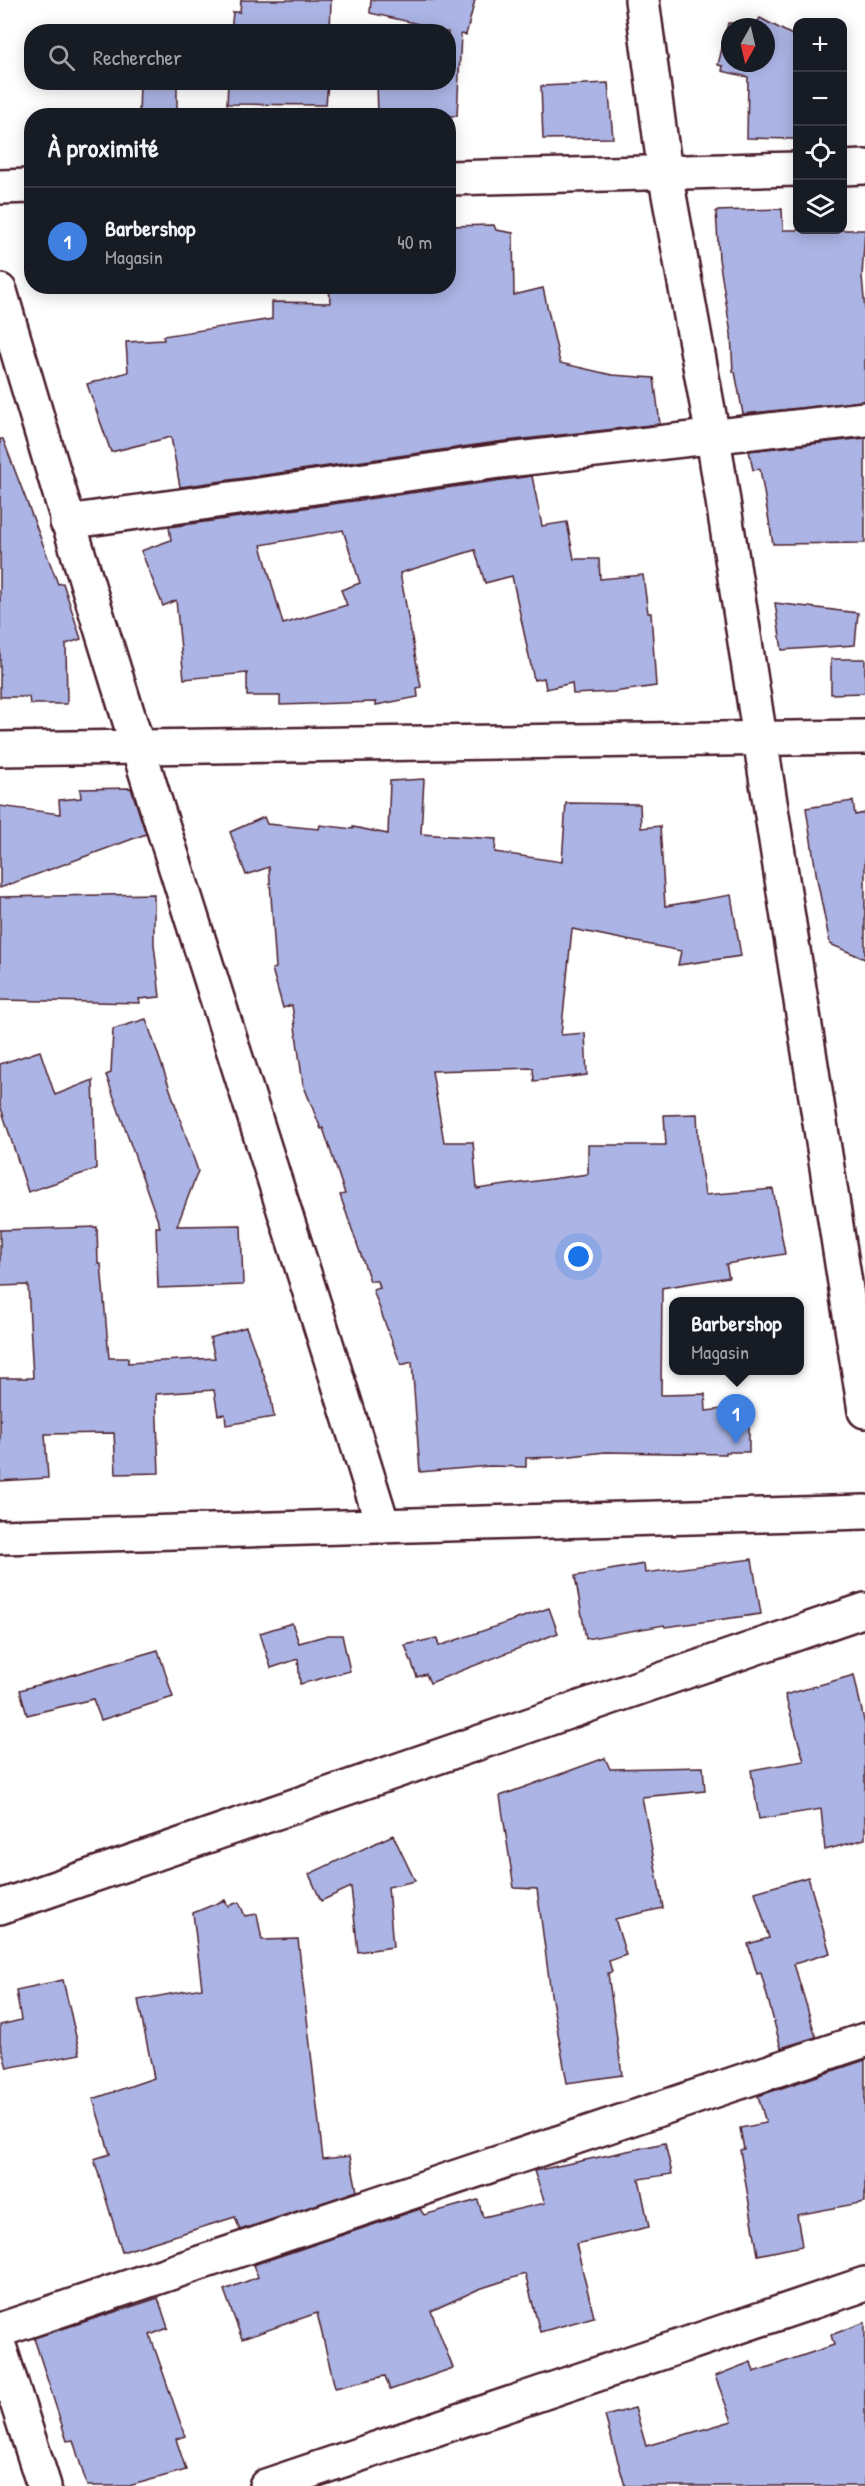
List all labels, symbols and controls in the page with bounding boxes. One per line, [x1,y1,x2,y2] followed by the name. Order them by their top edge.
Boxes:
[721,18,775,72] north arrow
[793,18,847,234] map controls
[793,18,847,72] button: +
[24,24,456,90] search box
[45,41,78,74] icon: search
[93,42,182,72] text: Rechercher
[793,72,847,126] button: −
[793,126,847,180] button: locate
[48,130,159,165] text: À proximité
[793,180,847,234] button: layers
[105,213,196,243] text: Barbershop
[64,228,71,255] text: 1
[397,228,432,255] text: 40 m
[105,243,163,270] text: Magasin
[564,1242,593,1271] your location
[669,1297,804,1375] popup
[691,1308,782,1338] text: Barbershop
[691,1338,749,1365] text: Magasin
[716,1394,756,1444] pin: 1

